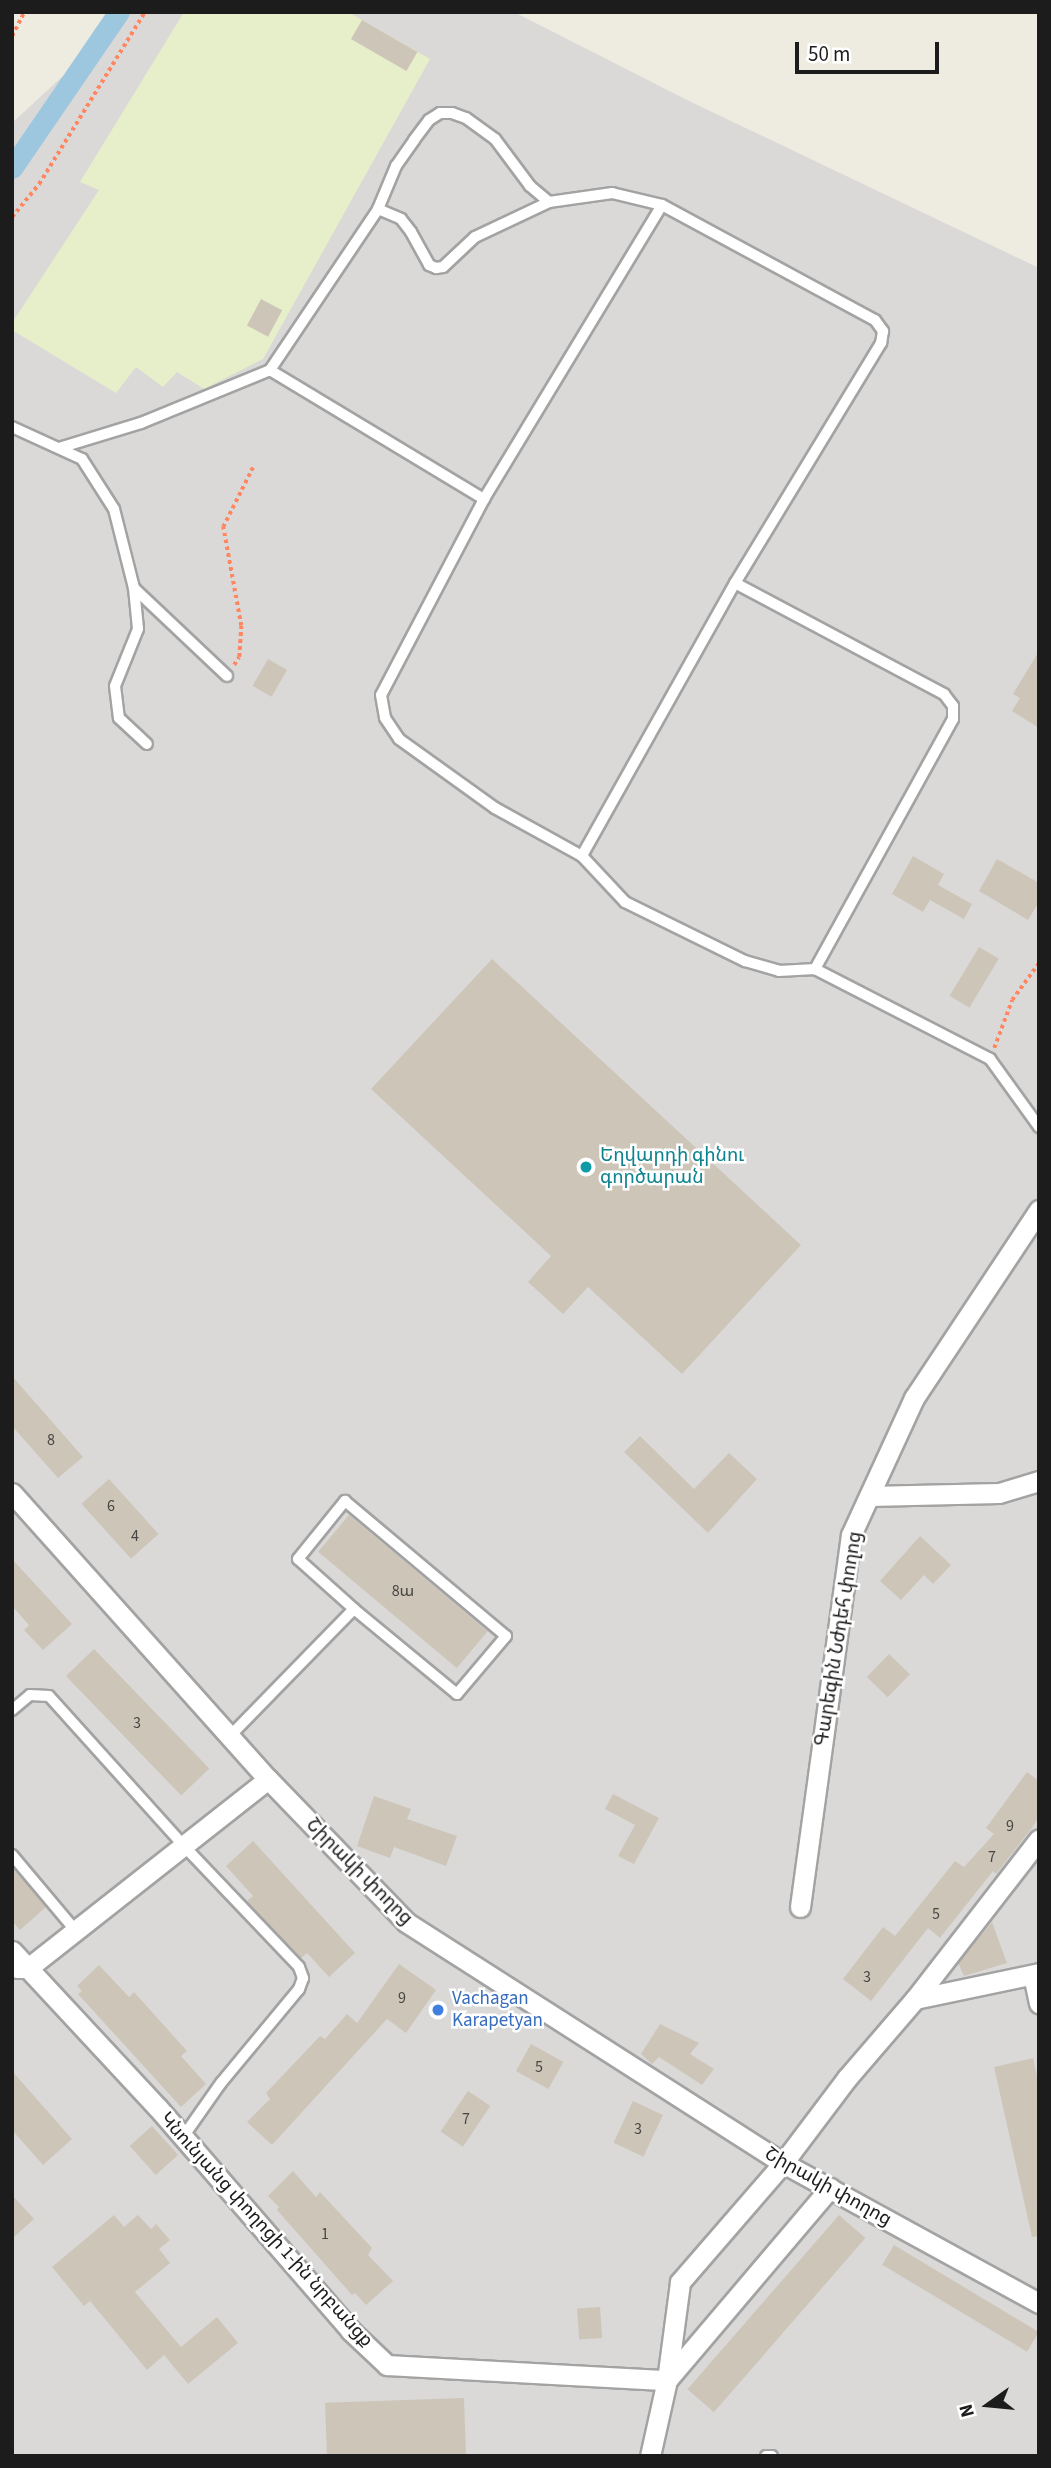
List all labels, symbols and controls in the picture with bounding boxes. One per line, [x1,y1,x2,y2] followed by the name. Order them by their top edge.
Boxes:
[799,28,942,72] scale bar
[808,39,850,69] text: 50 m
[600,1145,744,1189] place label: Եղվարդի գինու գործարան
[578,1159,594,1175] marker: Եղվարդի գինու գործարան
[47,1430,55,1450] house number: 8
[107,1496,115,1516] house number: 6
[131,1526,139,1546] house number: 4
[811,1530,867,1748] street label: Գարեգին Նժդեհ փողոց
[392,1581,414,1601] house number: 8ա
[133,1713,141,1733] house number: 3
[301,1814,417,1930] street label: Շիրակի փողոց
[1006,1816,1014,1836] house number: 9
[988,1847,996,1867] house number: 7
[932,1904,940,1924] house number: 5
[863,1967,871,1987] house number: 3
[398,1988,406,2008] house number: 9
[452,1988,543,2032] place label: Vachagan Karapetyan
[430,2002,446,2018] marker: Vachagan Karapetyan
[535,2057,543,2077] house number: 5
[155,2108,377,2352] street label: Կնունյանց փողոցի 1-ին նրբանցք
[462,2109,470,2129] house number: 7
[634,2119,642,2139] house number: 3
[760,2143,896,2231] street label: Շիրակի փողոց
[321,2224,329,2244] house number: 1
[953,2370,1023,2440] north arrow
[953,2401,982,2420] text: N

